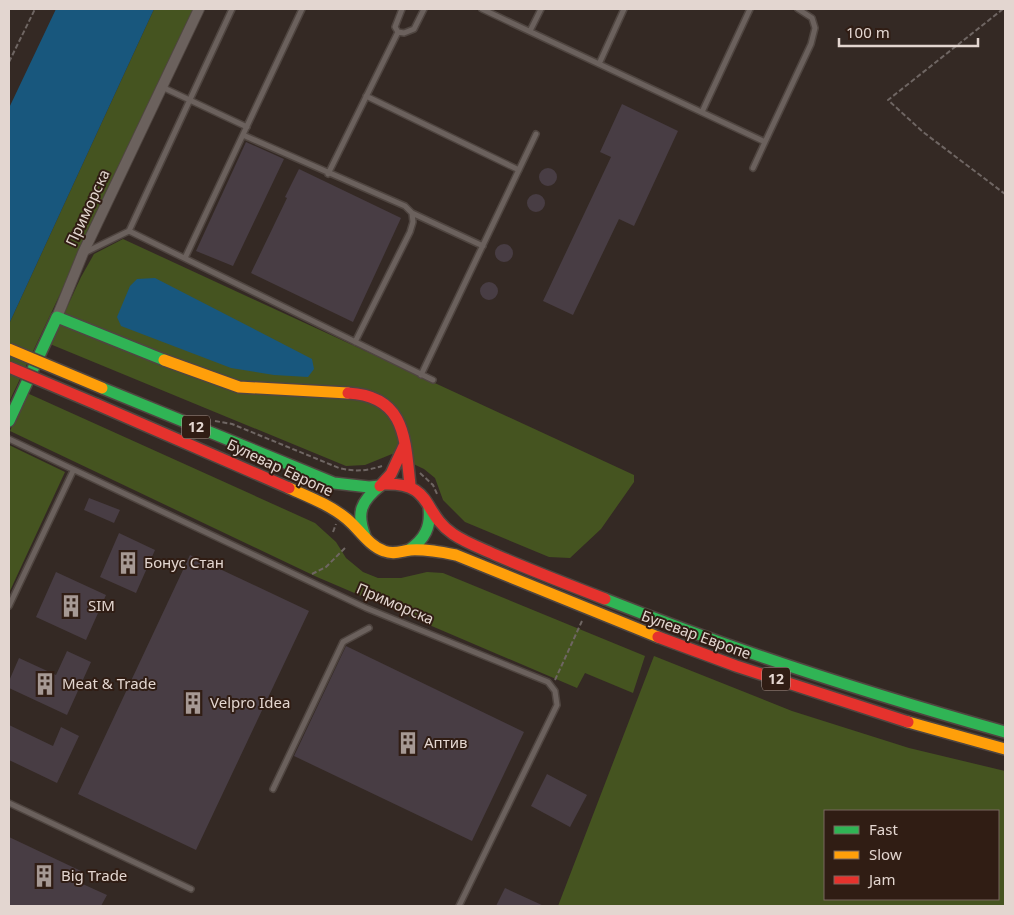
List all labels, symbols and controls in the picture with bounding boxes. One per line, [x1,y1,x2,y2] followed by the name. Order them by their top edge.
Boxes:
[839,15,978,47] scale bar
[846,22,890,42] text: 100 m
[61,166,114,249] street label: Приморска
[182,416,210,438] road number: 12
[224,434,337,500] street label: Булевар Европе
[115,550,141,576] building icon: Бонус Стан
[144,552,224,572] place label: Бонус Стан
[354,578,437,628] street label: Приморска
[58,593,84,619] building icon: SIM
[88,595,115,615] place label: SIM
[639,605,754,663] street label: Булевар Европе
[762,668,790,691] road number: 12
[32,671,58,697] building icon: Meat & Trade
[62,673,156,693] place label: Meat & Trade
[180,690,206,716] building icon: Velpro Idea
[210,692,290,712] place label: Velpro Idea
[395,730,421,756] building icon: Аптив
[424,732,467,752] place label: Аптив
[824,810,999,900] legend
[869,819,898,839] text: Fast
[869,844,902,864] text: Slow
[31,863,57,889] building icon: Big Trade
[61,865,127,885] place label: Big Trade
[867,869,896,889] text: Jam

